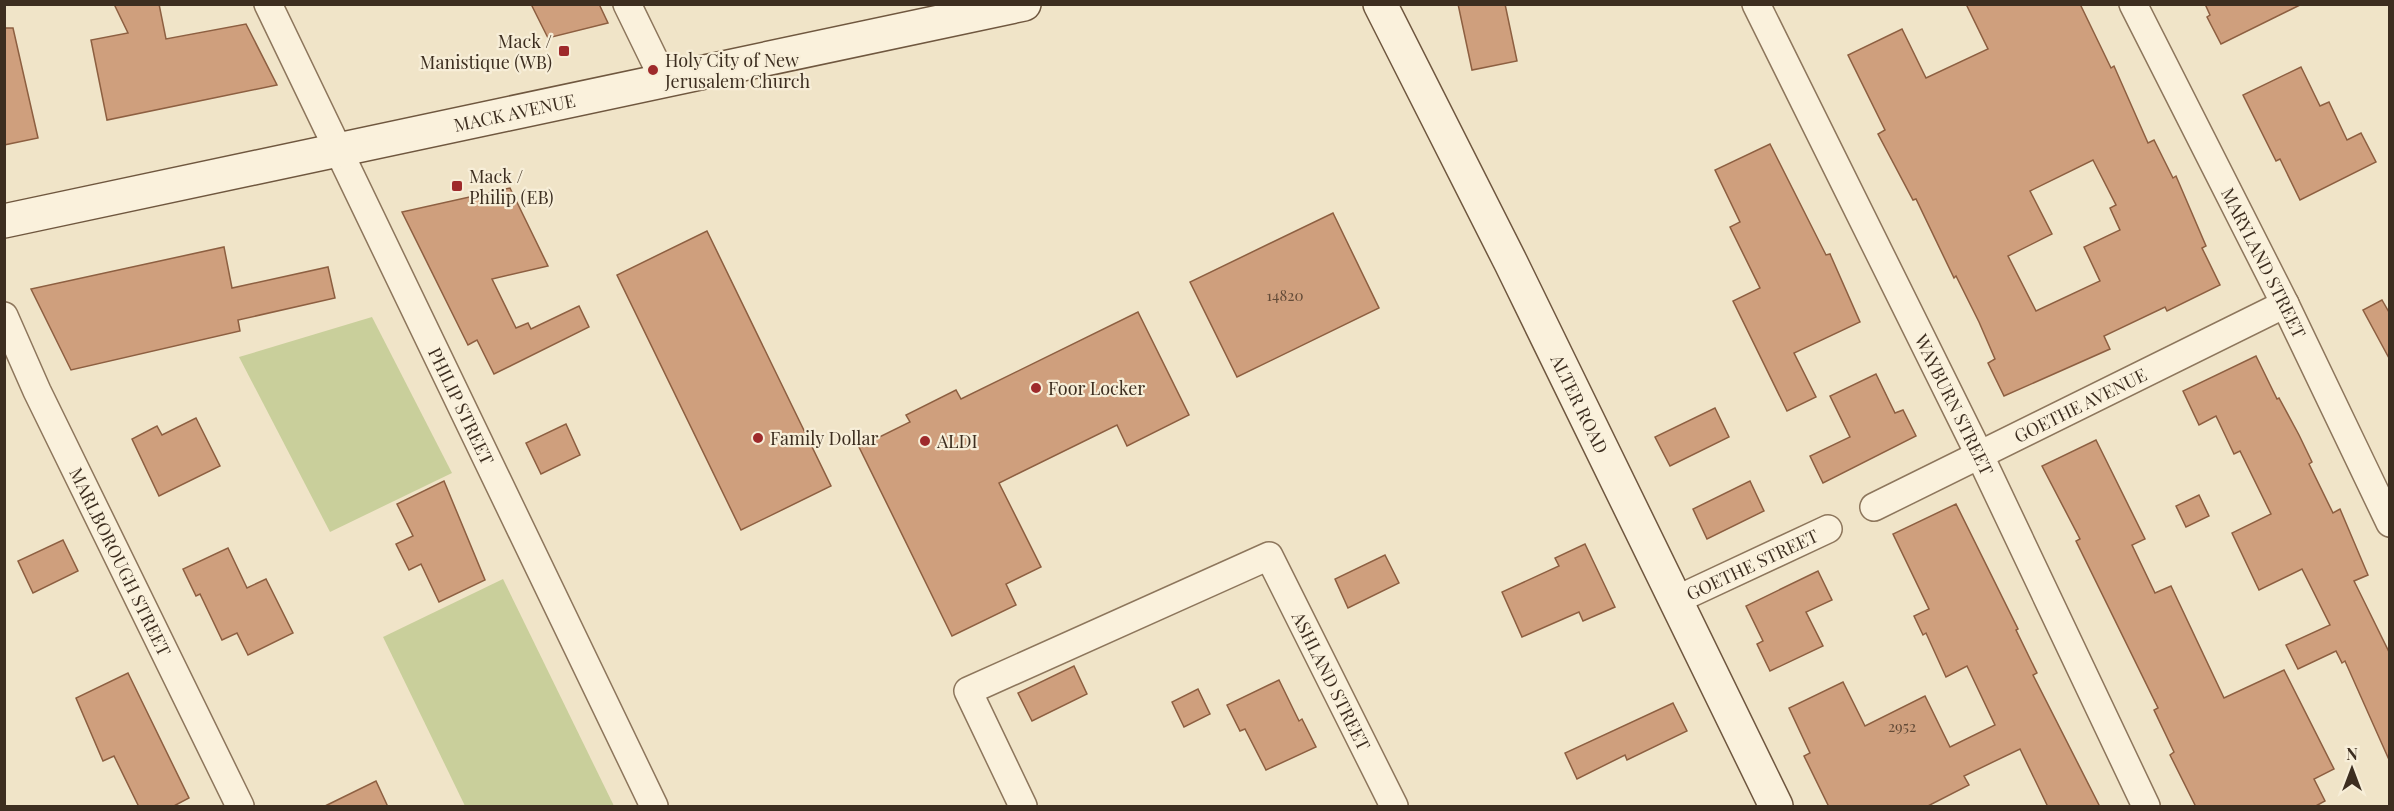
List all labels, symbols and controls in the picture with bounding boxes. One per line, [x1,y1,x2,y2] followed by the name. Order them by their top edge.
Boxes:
[420,29,552,74] place label: Mack / Manistique (WB)
[557,44,571,58] marker: Mack / Manistique (WB)
[664,48,810,93] place label: Holy City of New Jerusalem Church
[646,63,660,77] marker: Holy City of New Jerusalem Church
[452,88,578,137] street label: MACK AVENUE
[469,164,554,209] place label: Mack / Philip (EB)
[450,179,464,193] marker: Mack / Philip (EB)
[2216,183,2312,342] street label: MARYLAND STREET
[1267,285,1303,305] house number: 14820
[1909,329,1999,479] street label: WAYBURN STREET
[423,343,500,468] street label: PHILIP STREET
[1545,350,1614,457] street label: ALTER ROAD
[2010,362,2151,448] street label: GOETHE AVENUE
[1048,376,1145,400] place label: Foor Locker
[1029,381,1043,395] marker: Foor Locker
[770,426,878,450] place label: Family Dollar
[936,429,978,453] place label: ALDI
[751,431,765,445] marker: Family Dollar
[918,434,932,448] marker: ALDI
[64,464,177,660] street label: MARLBOROUGH STREET
[1682,523,1822,606] street label: GOETHE STREET
[1286,607,1376,754] street label: ASHLAND STREET
[1888,716,1916,736] house number: 2952
[2322,739,2382,799] north arrow
[2346,743,2358,764] text: N

